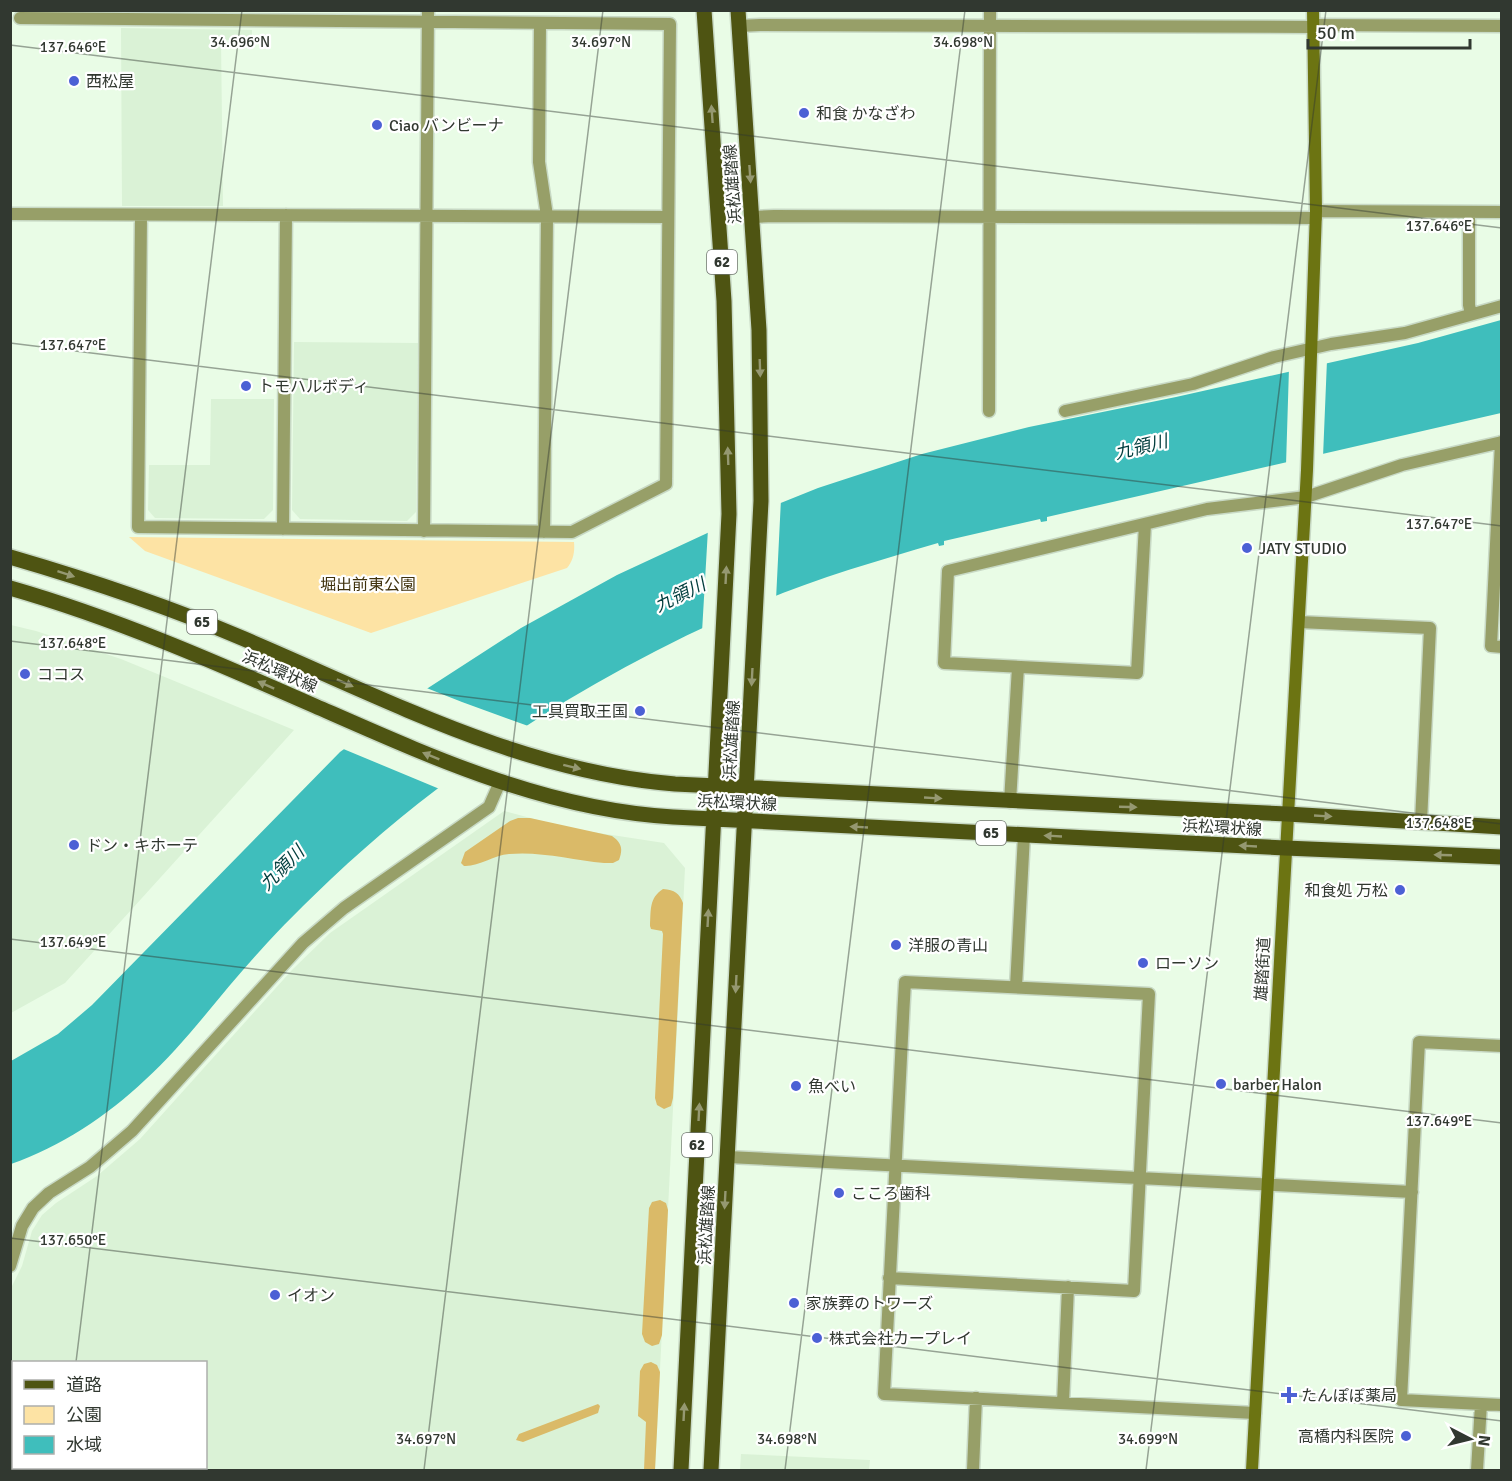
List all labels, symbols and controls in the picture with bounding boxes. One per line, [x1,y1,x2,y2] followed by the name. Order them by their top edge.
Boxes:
[1308,12,1470,50] scale bar
[1317,22,1355,44] text: 50 m
[210,33,270,51] text: 34.696°N
[571,33,631,51] text: 34.697°N
[933,33,993,51] text: 34.698°N
[40,38,106,56] text: 137.646°E
[86,72,134,92] place label: 西松屋
[67,74,81,88] marker: 西松屋
[816,104,916,124] place label: 和食 かなざわ
[707,105,717,124] one-way arrow
[797,106,811,120] marker: 和食 かなざわ
[389,116,504,136] place label: Ciao バンビーナ
[370,118,384,132] marker: Ciao バンビーナ
[720,143,746,225] street label: 浜松雄踏線
[745,164,754,183] one-way arrow
[1406,217,1472,235] text: 137.646°E
[707,250,737,274] road number: 62
[40,336,106,354] text: 137.647°E
[756,359,765,378] one-way arrow
[258,377,369,397] place label: トモハルボディ
[239,379,253,393] marker: トモハルボディ
[1112,429,1172,464] water label: 九領川
[724,446,733,465] one-way arrow
[1406,515,1472,533] text: 137.647°E
[1259,539,1347,559] place label: JATY STUDIO
[1240,541,1254,555] marker: JATY STUDIO
[721,566,730,585] one-way arrow
[57,570,75,579] one-way arrow
[651,572,711,617] water label: 九領川
[320,575,416,595] park label: 堀出前東公園
[187,610,217,634] road number: 65
[40,634,106,652] text: 137.648°E
[239,647,320,697] street label: 浜松環状線
[37,665,85,685] place label: ココス
[18,667,32,681] marker: ココス
[748,668,757,687] one-way arrow
[337,679,354,688] one-way arrow
[257,680,274,689] one-way arrow
[720,700,744,781] street label: 浜松雄踏線
[532,702,628,722] place label: 工具買取王国
[633,704,647,718] marker: 工具買取王国
[421,751,439,761] one-way arrow
[563,763,582,773] one-way arrow
[696,791,777,815] street label: 浜松環状線
[924,793,943,802] one-way arrow
[1119,802,1138,812] one-way arrow
[1314,812,1333,821] one-way arrow
[1406,814,1472,832] text: 137.648°E
[1181,816,1262,840] street label: 浜松環状線
[976,821,1006,845] road number: 65
[849,822,868,831] one-way arrow
[1044,832,1063,841] one-way arrow
[86,836,198,856] place label: ドン・キホーテ
[67,838,81,852] marker: ドン・キホーテ
[255,840,310,895] water label: 九領川
[1239,842,1258,851] one-way arrow
[1434,850,1453,860] one-way arrow
[1304,881,1388,901] place label: 和食処 万松
[1393,883,1407,897] marker: 和食処 万松
[704,908,713,927] one-way arrow
[40,933,106,951] text: 137.649°E
[908,936,988,956] place label: 洋服の青山
[1251,937,1275,1002] street label: 雄踏街道
[889,938,903,952] marker: 洋服の青山
[1155,954,1219,974] place label: ローソン
[1136,956,1150,970] marker: ローソン
[732,974,741,993] one-way arrow
[1233,1075,1322,1095] place label: barber Halon
[808,1077,856,1097] place label: 魚べい
[1214,1077,1228,1091] marker: barber Halon
[789,1079,803,1093] marker: 魚べい
[694,1103,703,1122] one-way arrow
[1406,1112,1472,1130] text: 137.649°E
[682,1133,712,1157] road number: 62
[851,1184,931,1204] place label: こころ歯科
[695,1185,719,1266] street label: 浜松雄踏線
[832,1186,846,1200] marker: こころ歯科
[721,1190,730,1209] one-way arrow
[40,1231,106,1249] text: 137.650°E
[287,1286,335,1306] place label: イオン
[268,1288,282,1302] marker: イオン
[806,1294,933,1314] place label: 家族葬のトワーズ
[787,1296,801,1310] marker: 家族葬のトワーズ
[829,1329,972,1349] place label: 株式会社カープレイ
[810,1331,824,1345] marker: 株式会社カープレイ
[12,1361,207,1469] legend
[66,1374,102,1396] text: 道路
[1301,1386,1397,1406] place label: たんぽぽ薬局
[1282,1388,1296,1402] marker: たんぽぽ薬局
[679,1403,688,1422] one-way arrow
[66,1404,102,1426] text: 公園
[1440,1409,1500,1469] north arrow
[1298,1427,1394,1447] place label: 高橋内科医院
[1399,1429,1413,1443] marker: 高橋内科医院
[396,1430,456,1448] text: 34.697°N
[757,1430,817,1448] text: 34.698°N
[1118,1430,1178,1448] text: 34.699°N
[66,1434,102,1456] text: 水域
[1473,1434,1494,1447] text: N

